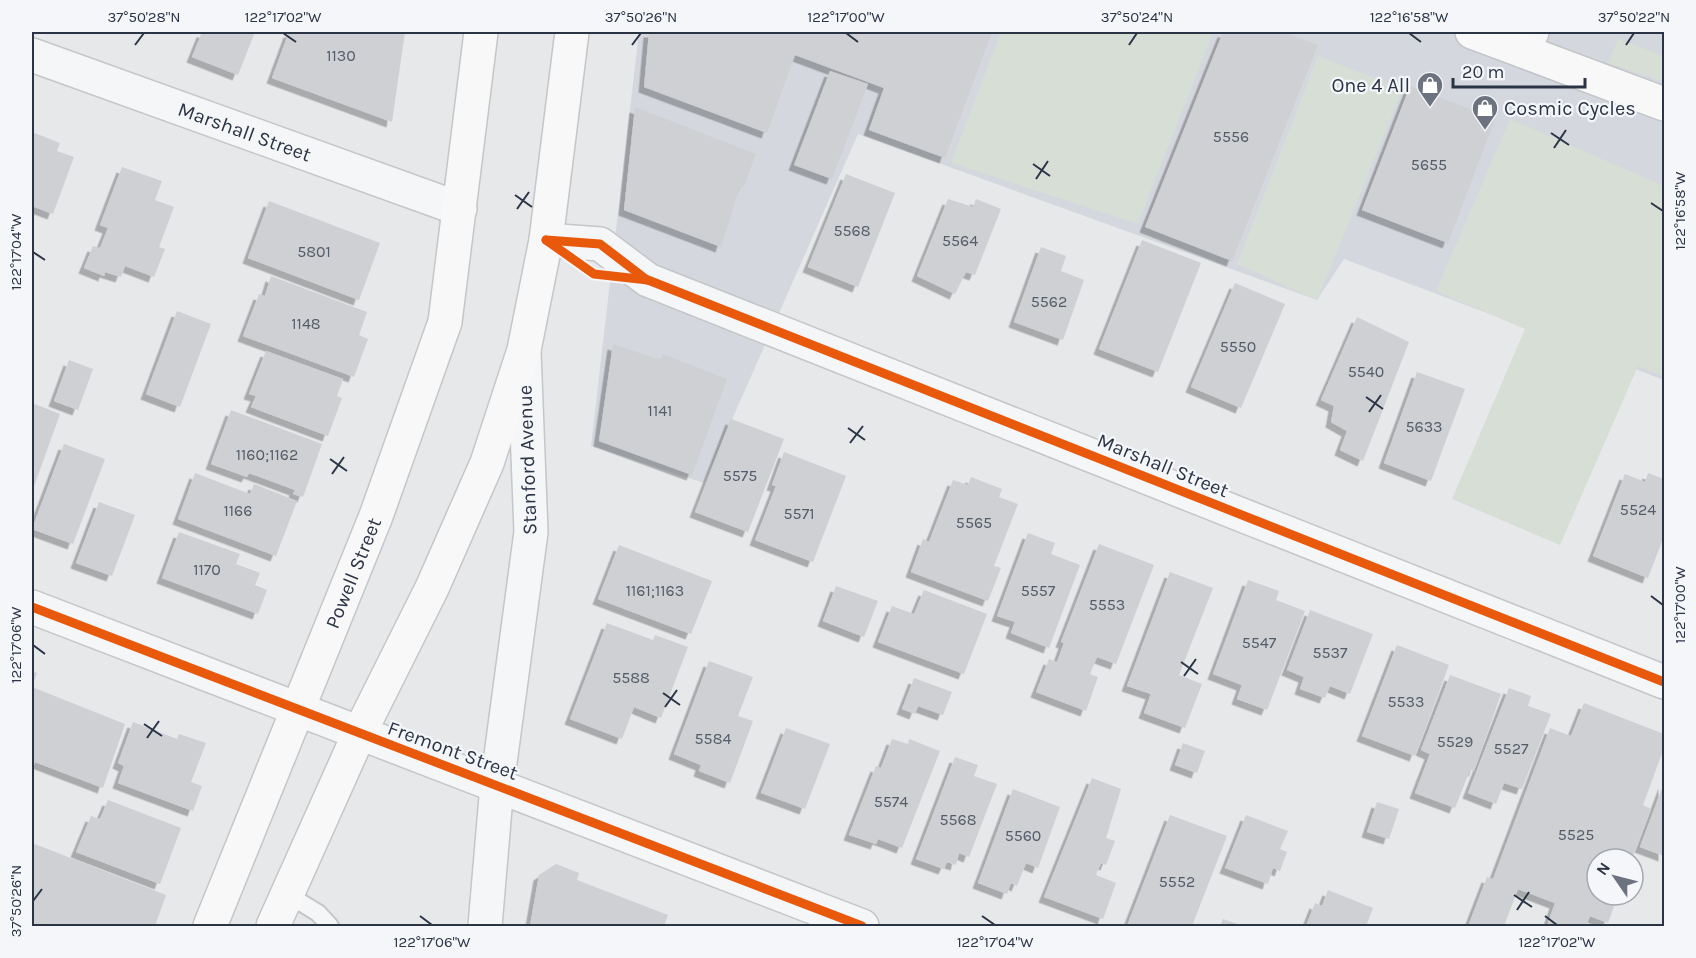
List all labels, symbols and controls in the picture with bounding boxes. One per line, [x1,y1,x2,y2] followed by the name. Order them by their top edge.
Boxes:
[107,8,181,26] text: 37°50'28"N
[244,8,322,26] text: 122°17'02"W
[605,8,677,26] text: 37°50'26"N
[807,8,885,26] text: 122°17'00"W
[1101,8,1173,26] text: 37°50'24"N
[1370,8,1449,26] text: 122°16'58"W
[1598,8,1670,26] text: 37°50'22"N
[326,46,356,65] house number: 1130
[1453,51,1585,89] scale bar
[1462,61,1504,83] text: 20 m
[1415,70,1445,108] shop icon: One 4 All
[1331,74,1410,97] place label: One 4 All
[1470,93,1500,131] shop icon: Cosmic Cycles
[1504,97,1636,120] place label: Cosmic Cycles
[175,98,315,167] street label: Marshall Street
[1213,127,1249,146] house number: 5556
[1411,155,1447,174] house number: 5655
[1671,171,1689,250] text: 122°16'58"W
[7,213,25,290] text: 122°17'04"W
[833,221,871,240] house number: 5568
[942,231,978,250] house number: 5564
[297,242,331,261] house number: 5801
[1031,292,1067,311] house number: 5562
[291,314,321,333] house number: 1148
[1220,337,1256,356] house number: 5550
[1348,362,1384,381] house number: 5540
[513,385,542,535] street label: Stanford Avenue
[648,401,672,420] house number: 1141
[1405,417,1443,436] house number: 5633
[1094,429,1232,502] street label: Marshall Street
[236,445,298,464] house number: 1160;1162
[723,466,757,485] house number: 5575
[1620,500,1656,519] house number: 5524
[224,501,252,520] house number: 1166
[784,504,814,523] house number: 5571
[956,513,992,532] house number: 5565
[321,514,386,632] street label: Powell Street
[193,560,221,579] house number: 1170
[1671,566,1689,644] text: 122°17'00"W
[626,581,684,600] house number: 1161;1163
[1021,581,1056,600] house number: 5557
[1089,595,1125,614] house number: 5553
[7,606,25,683] text: 122°17'06"W
[1242,633,1277,652] house number: 5547
[1312,643,1348,662] house number: 5537
[612,668,650,687] house number: 5588
[1388,692,1424,711] house number: 5533
[385,716,522,785] street label: Fremont Street
[695,729,731,748] house number: 5584
[1437,732,1473,751] house number: 5529
[1494,739,1529,758] house number: 5527
[874,792,908,811] house number: 5574
[939,810,977,829] house number: 5568
[1558,825,1594,844] house number: 5525
[1005,826,1041,845] house number: 5560
[1585,847,1645,907] north arrow
[1592,859,1614,879] text: N
[7,865,25,937] text: 37°50'26"N
[1159,872,1195,891] house number: 5552
[394,933,471,951] text: 122°17'06"W
[957,933,1034,951] text: 122°17'04"W
[1518,933,1596,951] text: 122°17'02"W

